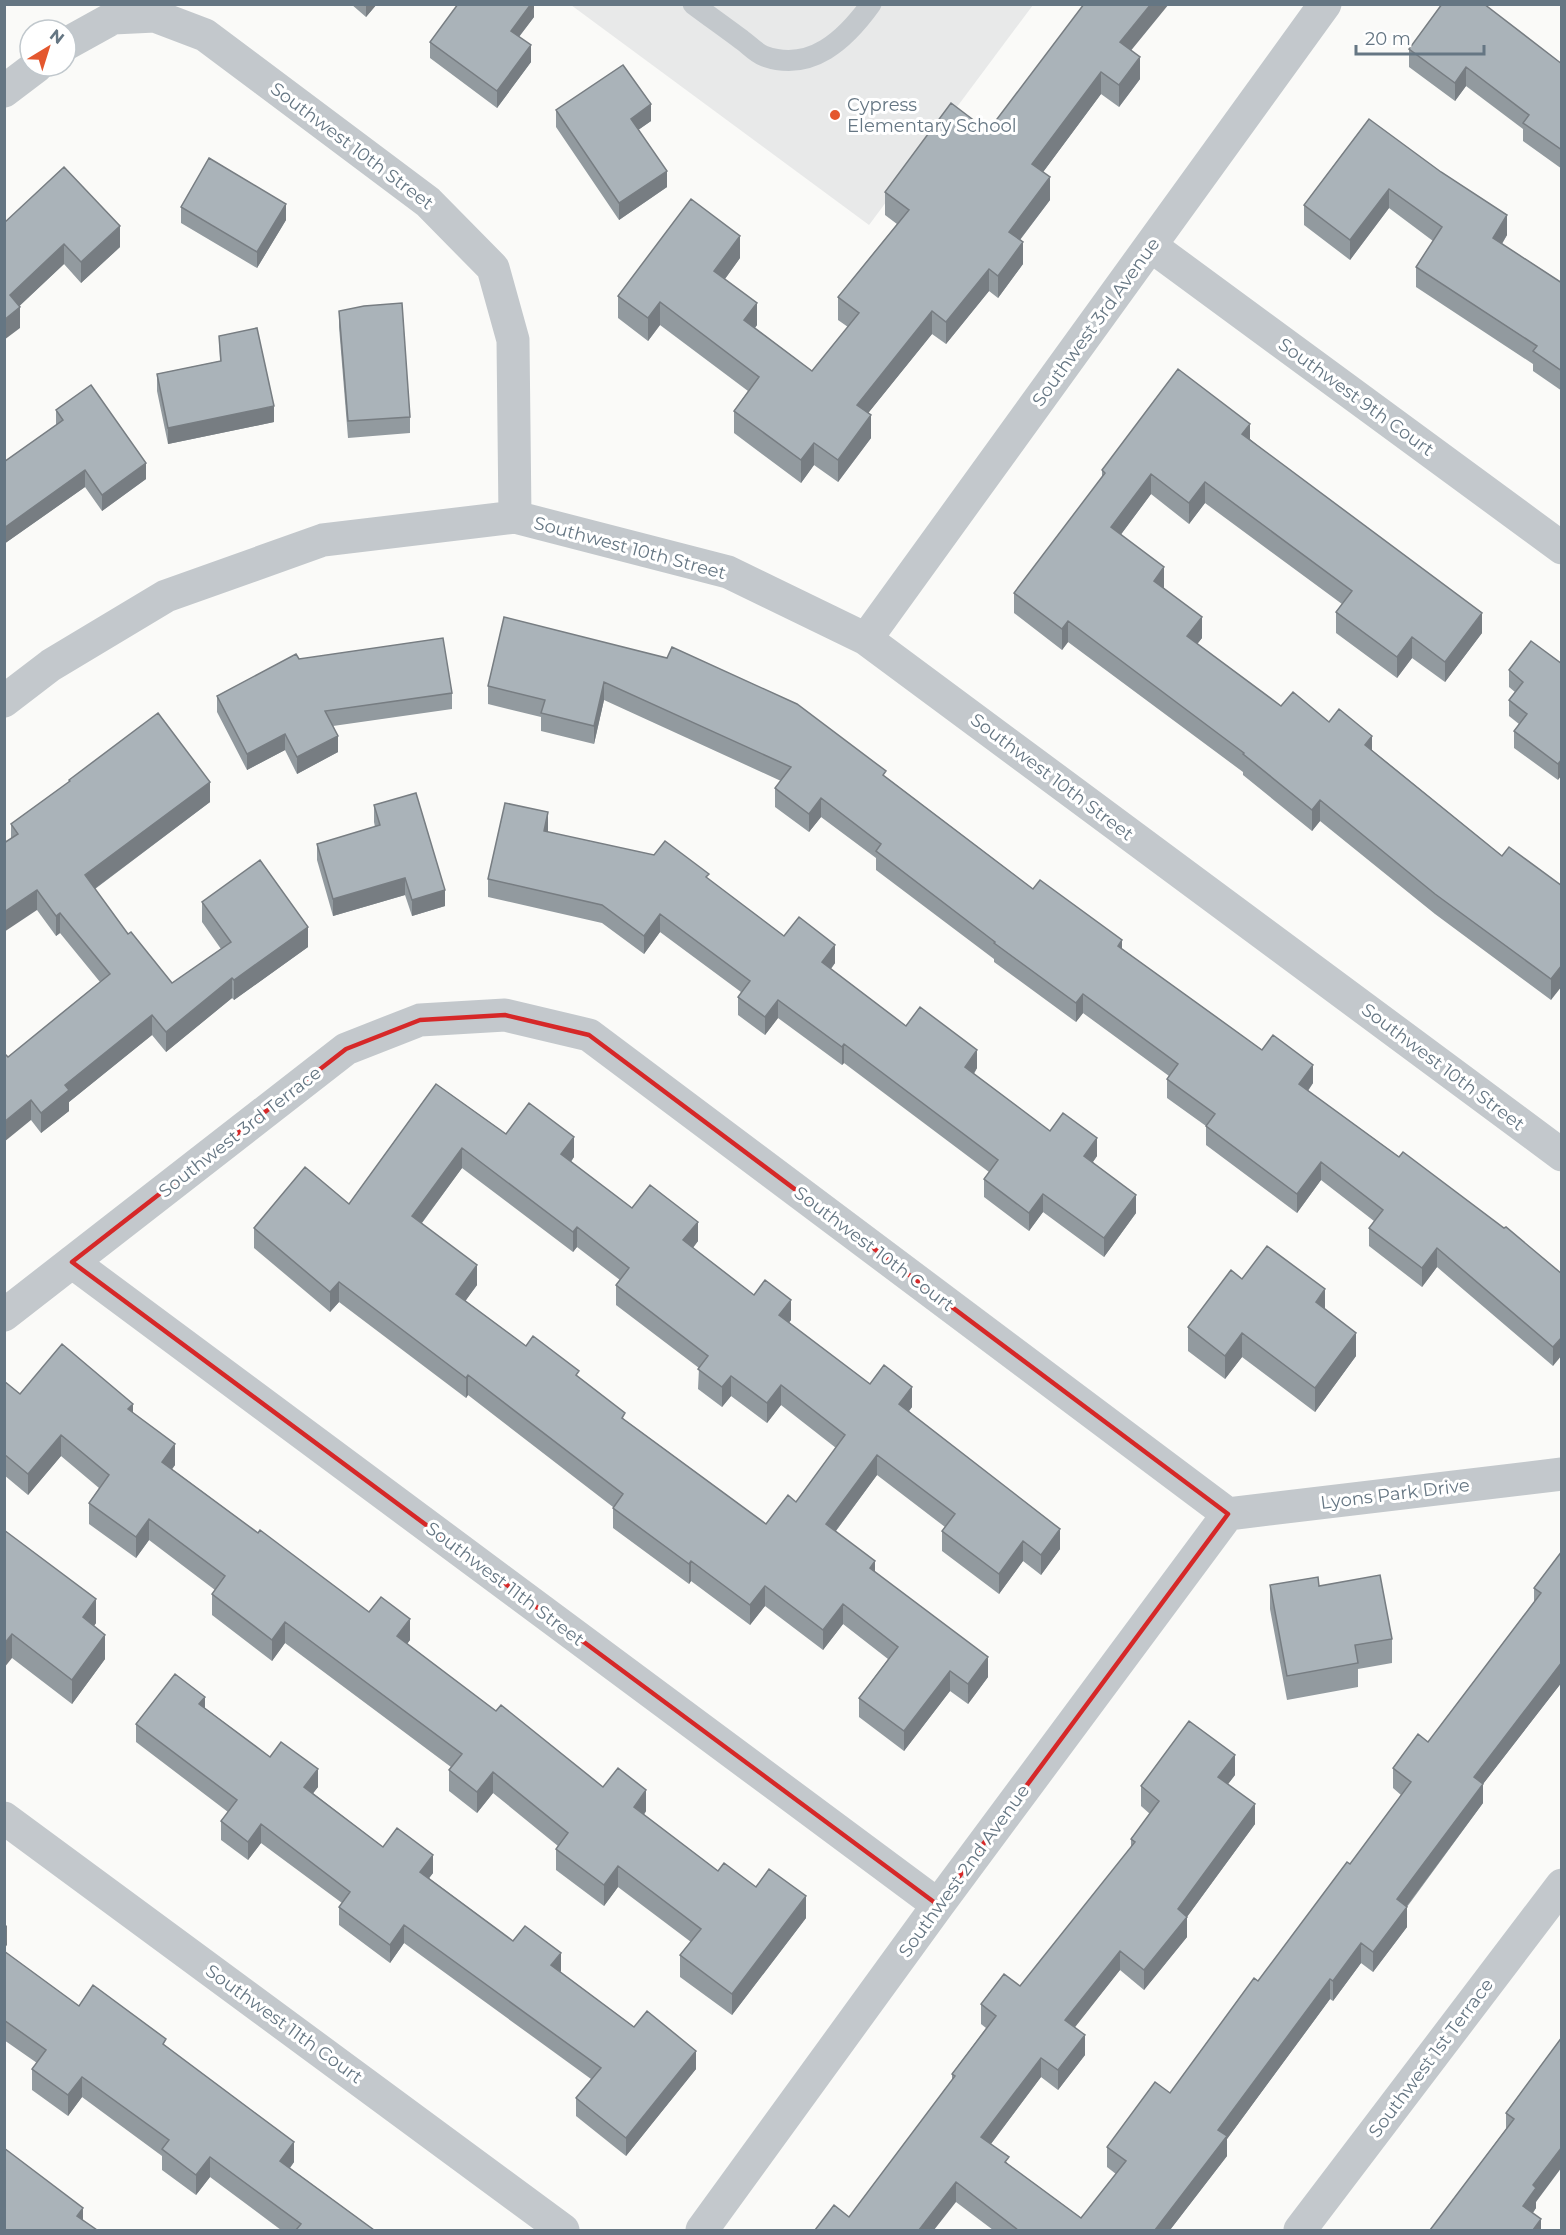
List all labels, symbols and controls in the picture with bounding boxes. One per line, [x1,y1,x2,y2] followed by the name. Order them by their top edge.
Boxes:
[18,18,78,78] north arrow
[1356,18,1484,56] scale bar
[46,25,68,48] text: N
[1365,28,1411,50] text: 20 m
[266,78,438,214] street label: Southwest 10th Street
[847,94,1017,137] place label: Cypress Elementary School
[828,108,842,122] marker: Cypress Elementary School
[1027,233,1165,411] street label: Southwest 3rd Avenue
[1274,333,1438,461] street label: Southwest 9th Court
[531,512,729,584] street label: Southwest 10th Street
[966,709,1138,845] street label: Southwest 10th Street
[1357,999,1529,1135] street label: Southwest 10th Street
[154,1062,326,1202] street label: Southwest 3rd Terrace
[790,1182,958,1316] street label: Southwest 10th Court
[1319,1474,1471,1514] street label: Lyons Park Drive
[421,1517,589,1651] street label: Southwest 11th Street
[894,1780,1034,1962] street label: Southwest 2nd Avenue
[201,1960,367,2088] street label: Southwest 11th Court
[1364,1974,1498,2142] street label: Southwest 1st Terrace

